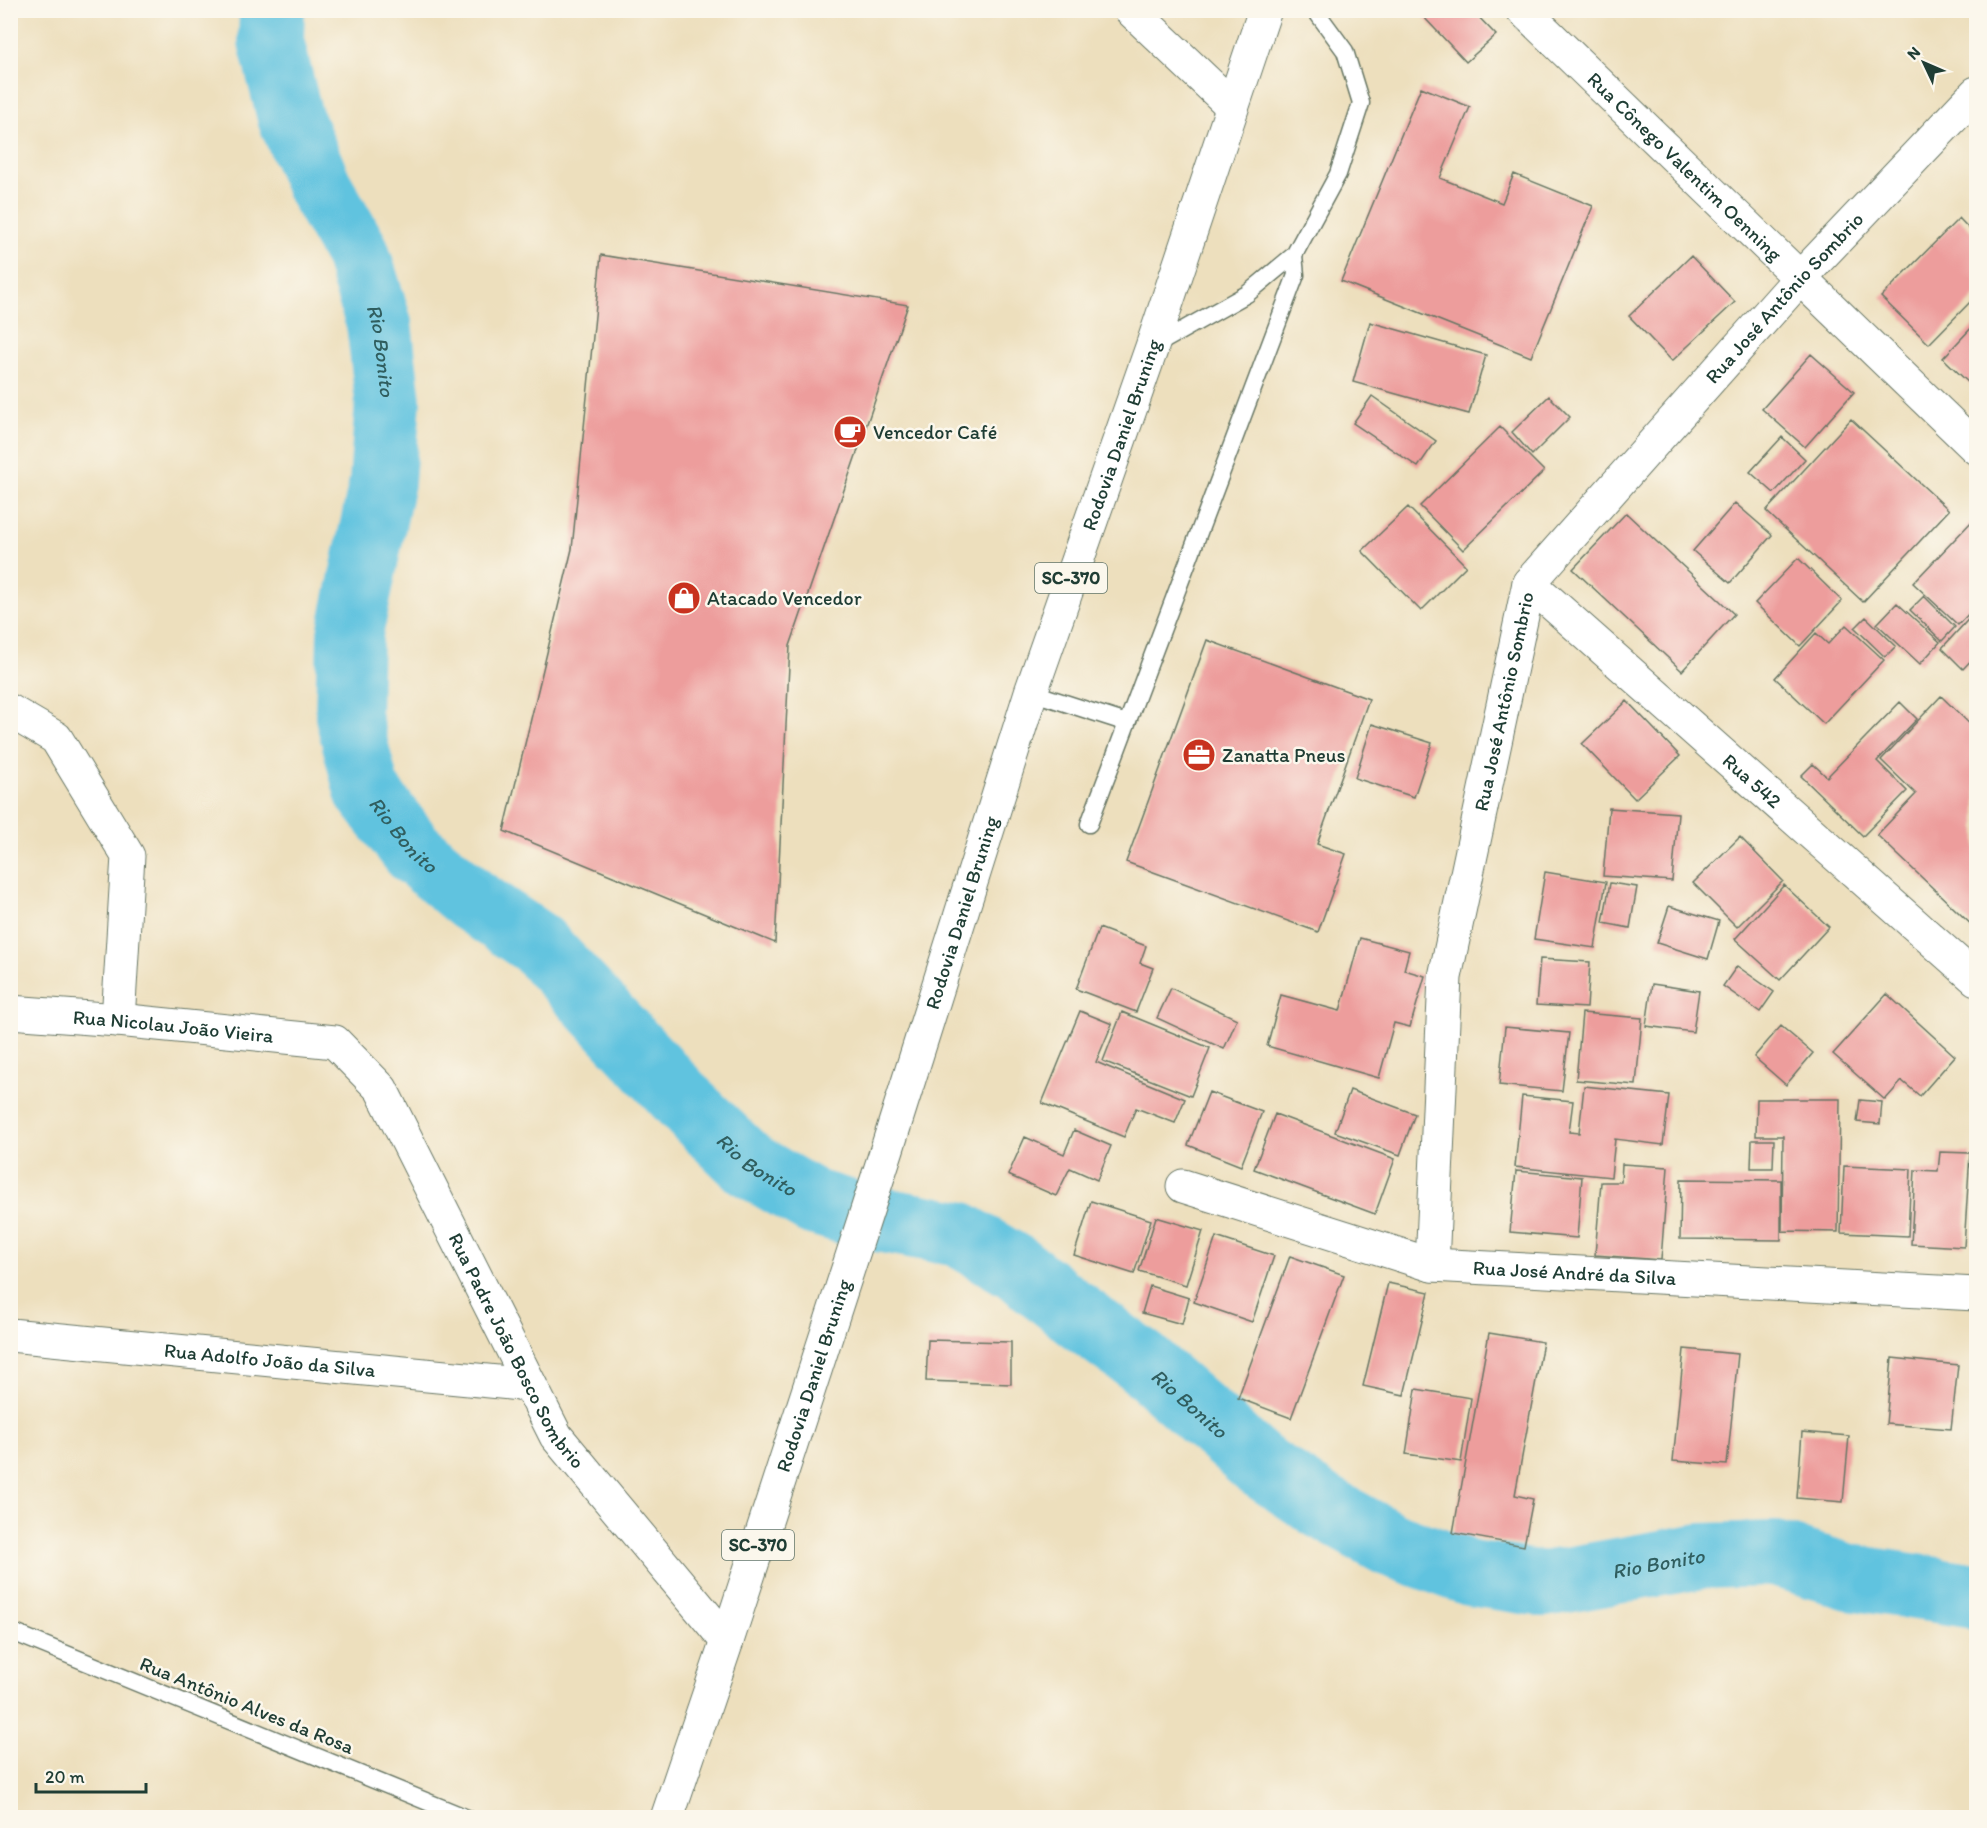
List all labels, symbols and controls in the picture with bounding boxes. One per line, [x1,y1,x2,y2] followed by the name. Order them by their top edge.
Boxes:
[1894,33,1954,93] north arrow
[1903,42,1924,63] text: N
[1582,67,1788,266] street label: Rua Cônego Valentim Oenning
[1700,207,1868,388] street label: Rua José Antônio Sombrio
[362,301,401,399] water label: Rio Bonito
[1077,335,1166,534] street label: Rodovia Daniel Bruning
[832,414,868,450] cafe icon: Vencedor Café
[873,420,997,444] place label: Vencedor Café
[1035,563,1107,593] road number: SC-370
[666,580,702,616] shop icon: Atacado Vencedor
[707,586,862,610] place label: Atacado Vencedor
[1469,590,1539,813] street label: Rua José Antônio Sombrio
[1181,737,1217,773] office icon: Zanatta Pneus
[1222,743,1346,767] place label: Zanatta Pneus
[1718,748,1787,813] street label: Rua 542
[364,791,444,879] water label: Rio Bonito
[920,812,1003,1012] street label: Rodovia Daniel Bruning
[72,1005,275,1048] street label: Rua Nicolau João Vieira
[711,1127,802,1202] water label: Rio Bonito
[444,1229,590,1473] street label: Rua Padre João Bosco Sombrio
[1472,1255,1677,1290] street label: Rua José André da Silva
[771,1275,856,1475] street label: Rodovia Daniel Bruning
[163,1338,377,1382] street label: Rua Adolfo João da Silva
[1146,1363,1234,1444] water label: Rio Bonito
[722,1530,794,1560] road number: SC-370
[1610,1542,1707,1584] water label: Rio Bonito
[136,1651,358,1759] street label: Rua Antônio Alves da Rosa
[36,1756,146,1794] scale bar
[45,1766,85,1788] text: 20 m

